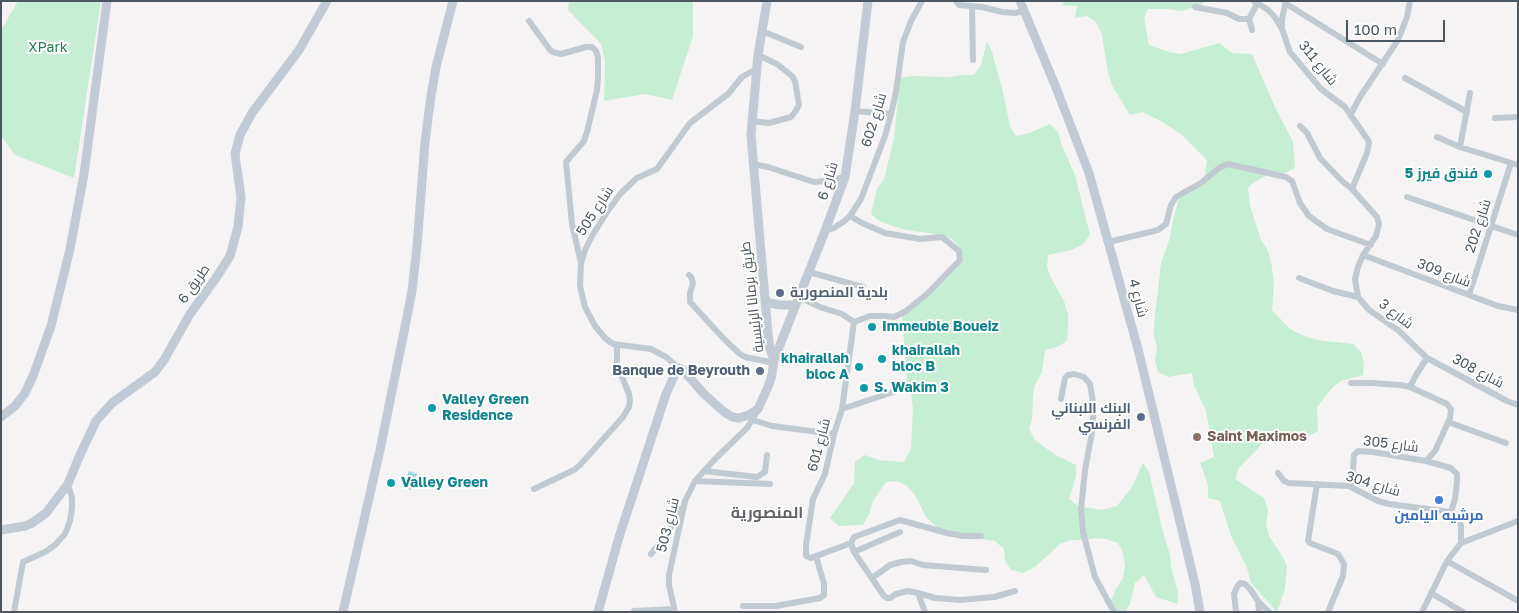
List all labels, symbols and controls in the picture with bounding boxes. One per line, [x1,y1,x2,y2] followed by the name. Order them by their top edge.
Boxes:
[1349,10,1448,42] scale bar
[1354,20,1397,38] text: 100 m
[1295,37,1341,89] street label: شارع 311
[28,40,68,56] park label: XPark
[858,91,890,149] street label: شارع 602
[814,160,842,202] street label: شارع 6
[1405,166,1478,182] place label: فندق فيرز 5
[1482,168,1494,180] marker: فندق فيرز 5
[573,183,617,239] street label: شارع 505
[1461,197,1495,255] street label: شارع 202
[737,240,767,354] street label: طريق برمانا الرئيسية
[1415,255,1473,291] street label: شارع 309
[175,261,213,307] street label: طريق 6
[1125,277,1151,319] street label: شارع 4
[790,285,888,301] place label: بلدية المنصورية
[774,287,786,299] marker: بلدية المنصورية
[1376,295,1416,333] street label: شارع 3
[882,319,999,335] place label: Immeuble Boueiz
[866,321,878,333] marker: Immeuble Boueiz
[892,343,960,376] place label: khairallah bloc B
[1449,350,1507,392] street label: شارع 308
[781,351,849,384] place label: khairallah bloc A
[876,353,888,365] marker: khairallah bloc B
[853,361,865,373] marker: khairallah bloc A
[612,363,750,379] place label: Banque de Beyrouth
[754,365,766,377] marker: Banque de Beyrouth
[874,380,949,396] place label: S. Wakim 3
[858,382,870,394] marker: S. Wakim 3
[442,392,529,424] place label: Valley Green Residence
[1051,401,1131,434] place label: البنك اللبناني الفرنسي
[426,402,438,414] marker: Valley Green Residence
[1135,411,1147,423] marker: البنك اللبناني الفرنسي
[804,416,834,474] street label: شارع 601
[1207,429,1307,445] place label: Saint Maximos
[1191,431,1203,443] marker: Saint Maximos
[1362,432,1420,456] street label: شارع 305
[1344,468,1402,500] street label: شارع 304
[401,475,488,491] place label: Valley Green
[385,477,397,489] marker: Valley Green
[1433,494,1445,506] marker: مرشيه اليامين
[653,496,683,554] street label: شارع 503
[731,503,803,523] district label: المنصورية
[1394,508,1484,524] place label: مرشيه اليامين

